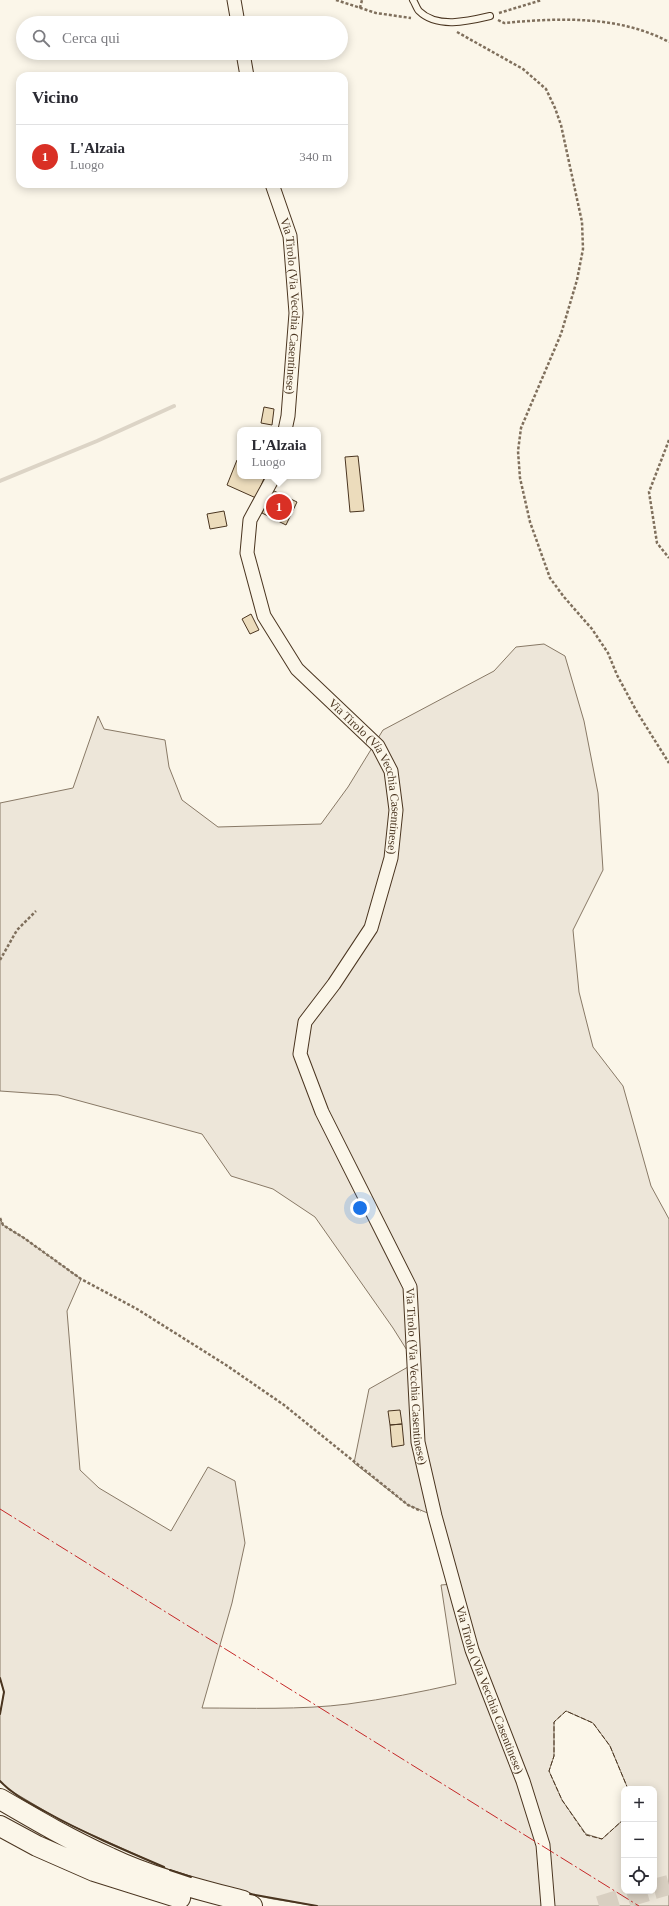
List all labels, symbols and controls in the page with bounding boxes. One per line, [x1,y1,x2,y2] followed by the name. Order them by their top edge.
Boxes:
[16,16,348,60] search box
[30,27,52,49] icon: search
[62,30,120,46] text: Cerca qui
[32,88,79,107] text: Vicino
[70,140,125,156] text: L'Alzaia
[42,149,48,164] text: 1
[299,149,332,164] text: 340 m
[70,157,104,172] text: Luogo
[277,216,303,395] street label: Via Tirolo (Via Vecchia Casentinese)
[237,427,321,479] popup
[252,437,307,453] text: L'Alzaia
[252,454,285,469] text: Luogo
[266,492,292,522] pin: 1
[326,696,403,855] street label: Via Tirolo (Via Vecchia Casentinese)
[350,1198,370,1218] your location
[403,1287,430,1466] street label: Via Tirolo (Via Vecchia Casentinese)
[453,1604,527,1776] street label: Via Tirolo (Via Vecchia Casentinese)
[621,1786,657,1894] map controls
[621,1786,657,1822] button: +
[621,1822,657,1858] button: −
[621,1858,657,1894] button: locate

